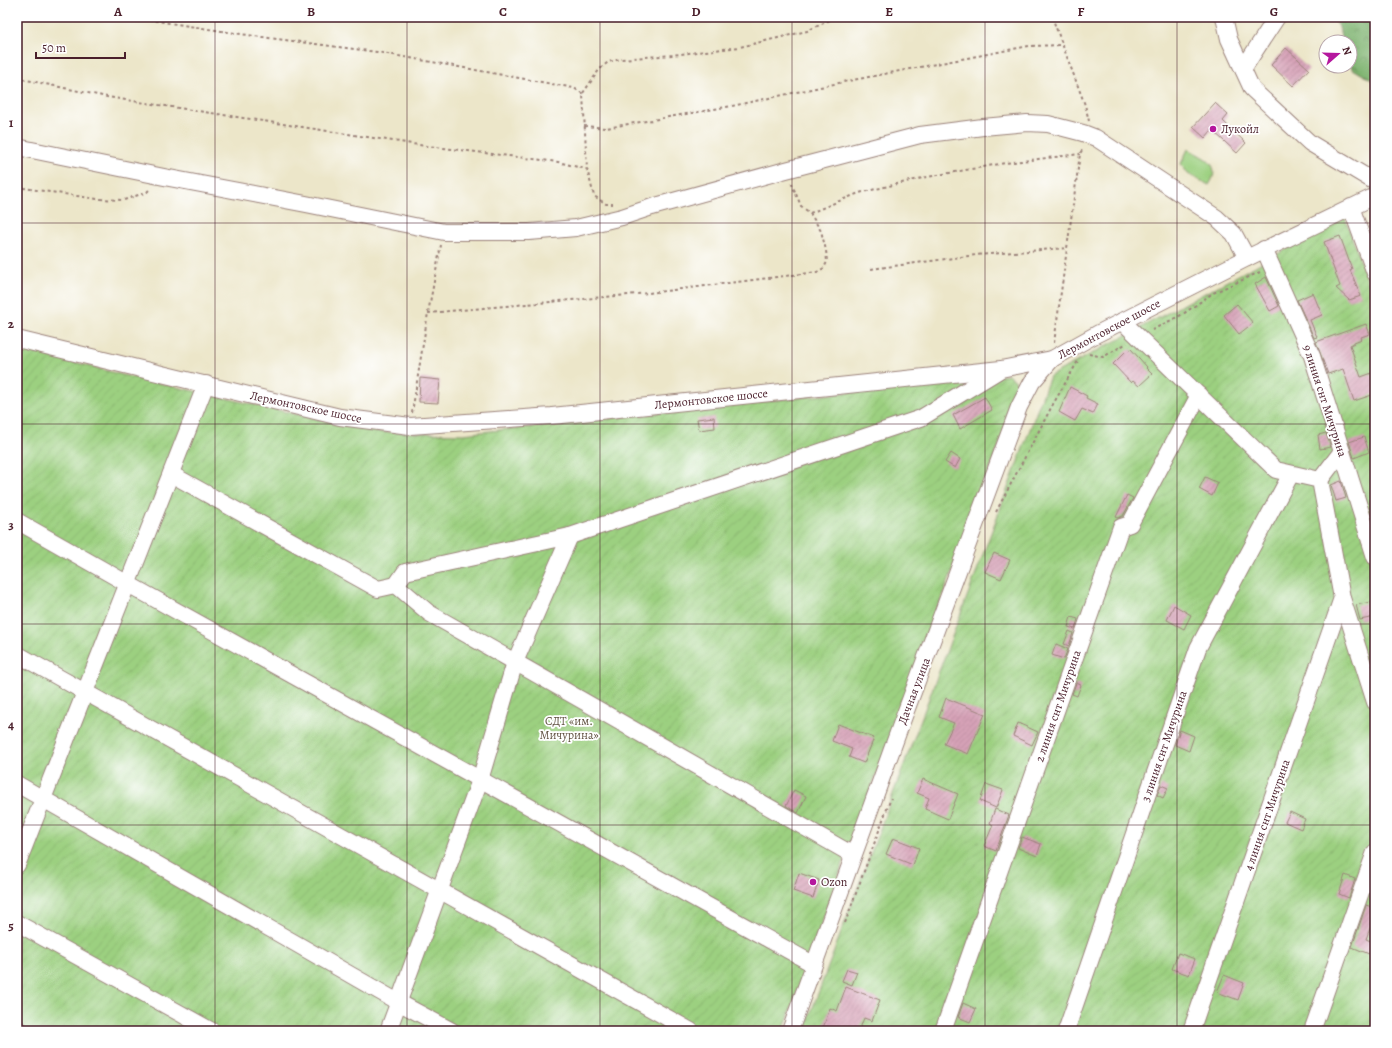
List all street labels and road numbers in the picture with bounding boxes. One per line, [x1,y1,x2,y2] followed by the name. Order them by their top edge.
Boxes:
[1055,295,1163,363] street label: Лермонтовское шоссе
[1299,343,1351,460] street label: 9 линия снт Мичурина
[653,385,769,413] street label: Лермонтовское шоссе
[249,387,363,427] street label: Лермонтовское шоссе
[1031,648,1085,764] street label: 2 линия снт Мичурина
[894,655,934,727] street label: Дачная улица
[1137,688,1191,804] street label: 3 линия снт Мичурина
[1240,757,1294,873] street label: 4 линия снт Мичурина

